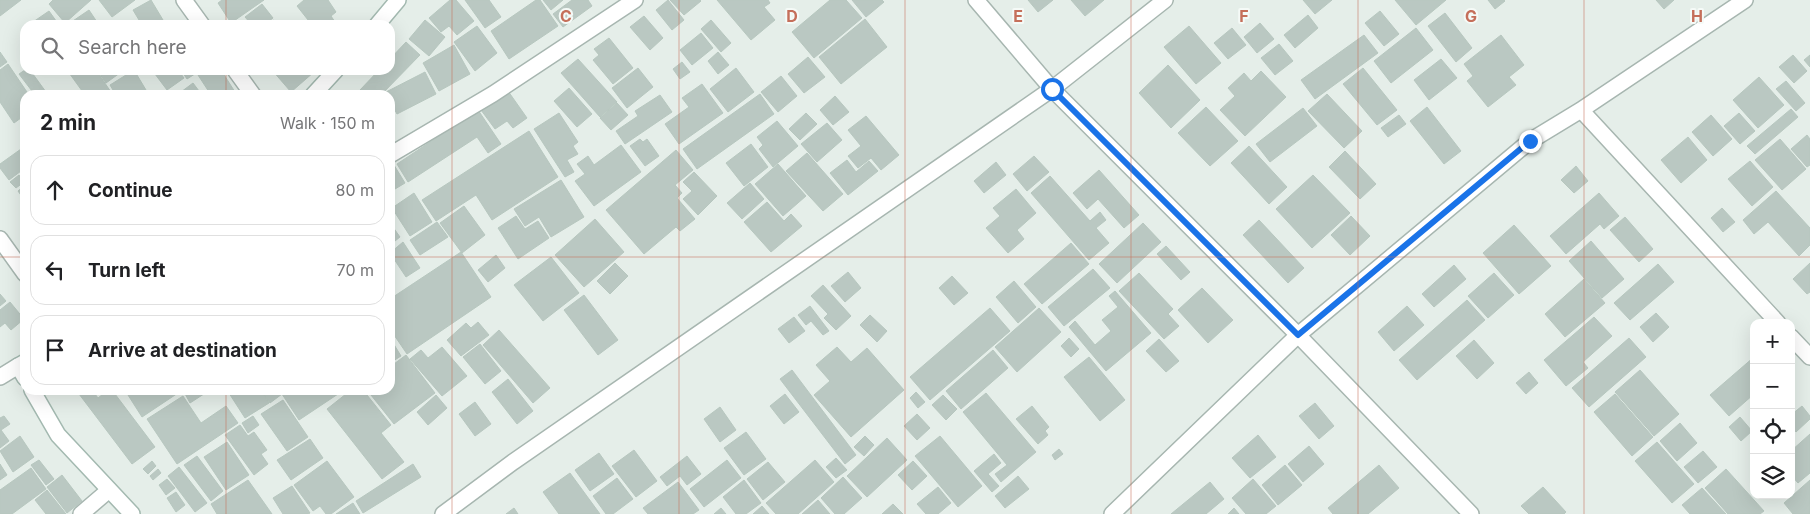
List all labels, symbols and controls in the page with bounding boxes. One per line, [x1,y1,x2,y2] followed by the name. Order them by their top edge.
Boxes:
[560,6,572,26] text: C
[786,6,798,26] text: D
[1013,6,1023,26] text: E
[1239,6,1249,26] text: F
[1465,6,1477,26] text: G
[1691,6,1703,26] text: H
[20,20,395,75] search box
[38,34,66,62] icon: search
[78,36,187,59] text: Search here
[1041,78,1064,101] route start
[40,110,96,135] text: 2 min
[280,113,375,133] text: Walk · 150 m
[1519,130,1542,153] route end
[41,176,69,204] icon: ahead
[88,179,173,202] text: Continue
[335,180,374,200] text: 80 m
[41,256,69,284] icon: left
[88,259,166,282] text: Turn left
[337,260,374,280] text: 70 m
[1750,319,1795,499] map controls
[1750,319,1795,364] button: +
[41,336,69,364] icon: arrive
[88,339,277,362] text: Arrive at destination
[1750,364,1795,409] button: −
[1750,409,1795,454] button: locate
[1750,454,1795,499] button: layers

